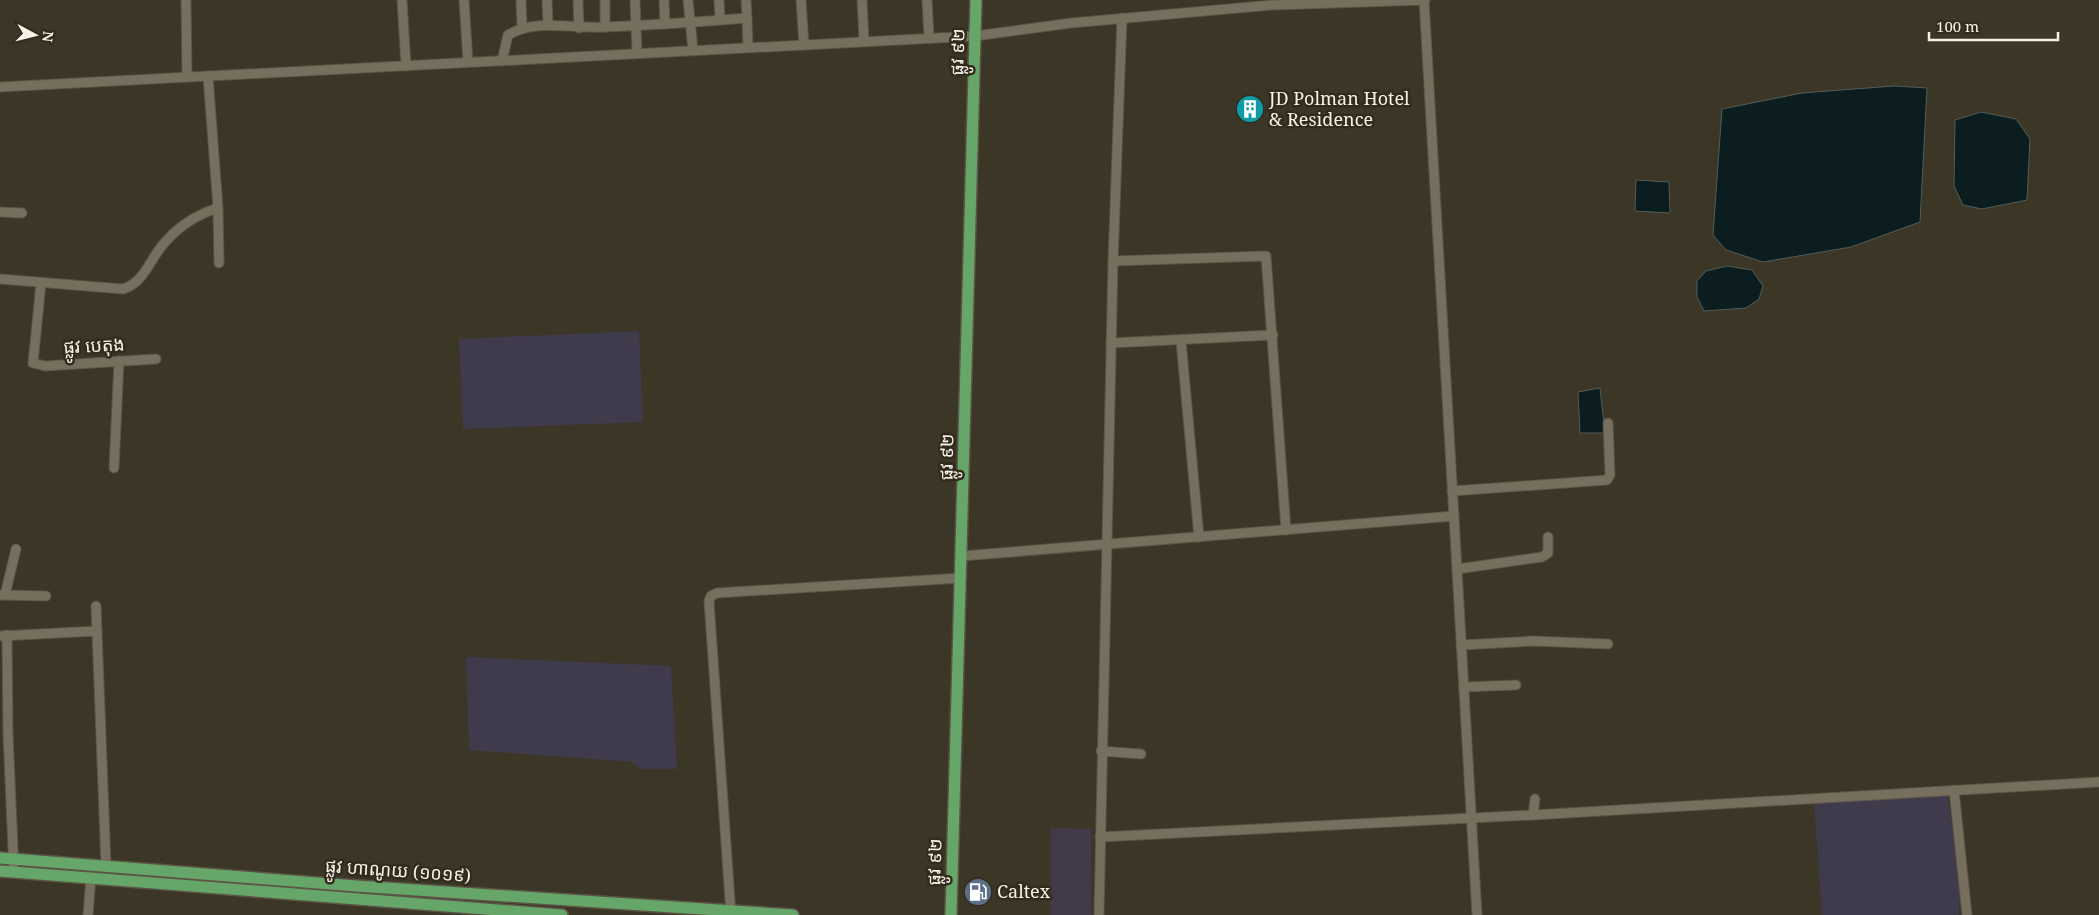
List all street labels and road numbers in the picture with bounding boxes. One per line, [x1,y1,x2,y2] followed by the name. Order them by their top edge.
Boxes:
[944,28,975,76] street label: ផ្លូវ ៩២
[63,331,126,364] street label: ផ្លូវ បេតុង
[934,433,964,481] street label: ផ្លូវ ៩២
[921,838,952,886] street label: ផ្លូវ ៩២
[324,853,472,892] street label: ផ្លូវ ហាណូយ (១០១៩)

